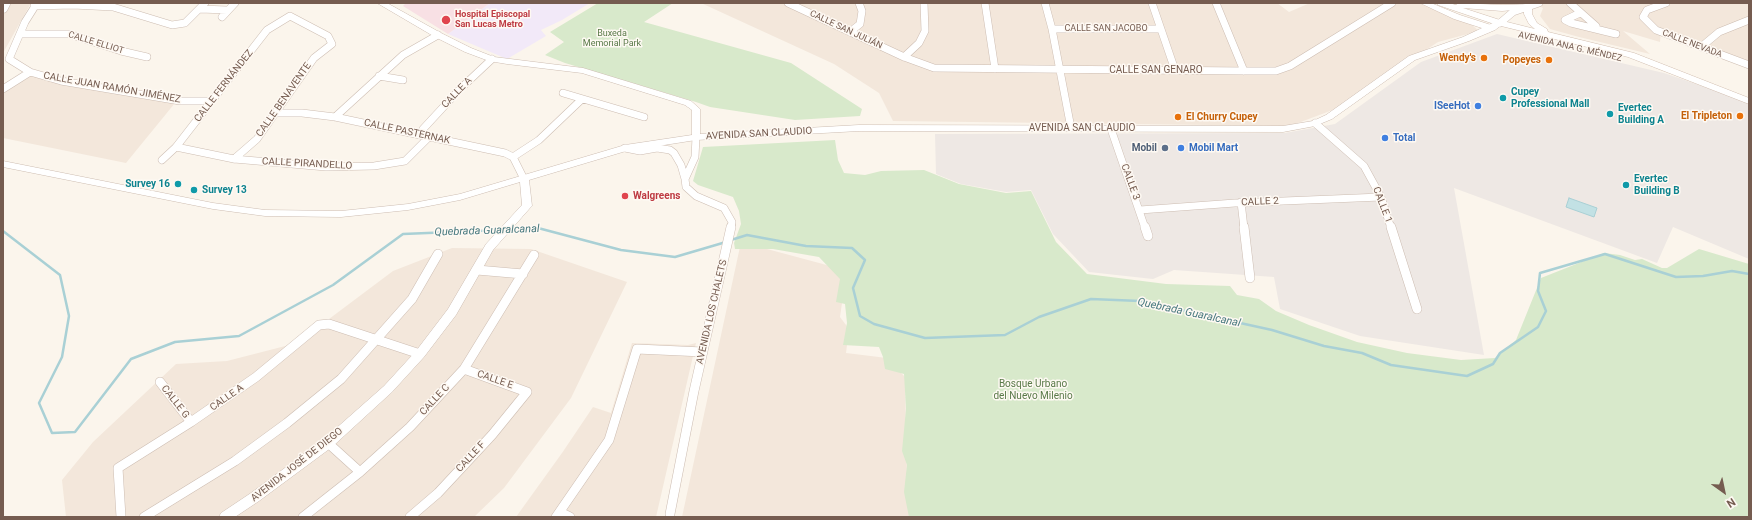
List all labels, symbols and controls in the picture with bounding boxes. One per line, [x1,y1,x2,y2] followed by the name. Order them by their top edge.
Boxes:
[808,8,884,52] street label: CALLE SAN JULIÁN
[455,10,530,31] place label: Hospital Episcopal San Lucas Metro
[440,14,452,26] marker: Hospital Episcopal San Lucas Metro
[1064,24,1148,34] street label: CALLE SAN JACOBO
[1661,28,1723,60] street label: CALLE NEVADA
[67,29,125,57] street label: CALLE ELLIOT
[583,29,641,50] park label: Buxeda Memorial Park
[1517,30,1623,64] street label: AVENIDA ANA G. MÉNDEZ
[192,47,256,125] street label: CALLE FERNÁNDEZ
[1439,52,1476,64] place label: Wendy's
[1479,53,1489,63] marker: Wendy's
[1503,54,1541,66] place label: Popeyes
[1544,55,1554,65] marker: Popeyes
[254,61,314,139] street label: CALLE BENAVENTE
[1109,64,1203,76] street label: CALLE SAN GENARO
[42,70,182,106] street label: CALLE JUAN RAMÓN JIMÉNEZ
[439,75,475,111] street label: CALLE A
[1511,86,1590,110] place label: Cupey Professional Mall
[1498,93,1508,103] marker: Cupey Professional Mall
[1434,100,1470,112] place label: ISeeHot
[1473,101,1483,111] marker: ISeeHot
[1618,102,1664,126] place label: Evertec Building A
[1605,109,1615,119] marker: Evertec Building A
[1681,110,1732,122] place label: El Tripleton
[1186,111,1258,123] place label: El Churry Cupey
[1735,111,1745,121] marker: El Tripleton
[1173,112,1183,122] marker: El Churry Cupey
[363,117,451,147] street label: CALLE PASTERNAK
[1029,122,1135,134] street label: AVENIDA SAN CLAUDIO
[705,125,813,143] street label: AVENIDA SAN CLAUDIO
[1393,132,1415,144] place label: Total
[1380,133,1390,143] marker: Total
[1132,142,1157,154] place label: Mobil
[1189,142,1238,154] place label: Mobil Mart
[1160,143,1170,153] marker: Mobil
[1176,143,1186,153] marker: Mobil Mart
[262,156,352,172] street label: CALLE PIRANDELLO
[1118,162,1142,202] street label: CALLE 3
[1634,173,1680,196] place label: Evertec Building B
[125,178,170,190] place label: Survey 16
[173,179,183,189] marker: Survey 16
[1621,180,1631,190] marker: Evertec Building B
[202,184,247,196] place label: Survey 13
[189,185,199,195] marker: Survey 13
[1370,185,1394,225] street label: CALLE 1
[633,190,680,202] place label: Walgreens
[620,191,630,201] marker: Walgreens
[1241,195,1279,209] street label: CALLE 2
[434,223,540,239] water label: Quebrada Guaralcanal
[694,258,730,366] street label: AVENIDA LOS CHALETS
[1136,296,1242,330] water label: Quebrada Guaralcanal
[475,368,515,392] street label: CALLE E
[993,378,1073,402] park label: Bosque Urbano del Nuevo Milenio
[208,382,246,414] street label: CALLE A
[417,382,453,418] street label: CALLE C
[158,383,192,421] street label: CALLE G
[249,425,345,505] street label: AVENIDA JOSÉ DE DIEGO
[454,439,488,475] street label: CALLE F
[1704,472,1744,512] north arrow
[1724,495,1738,510] text: N

